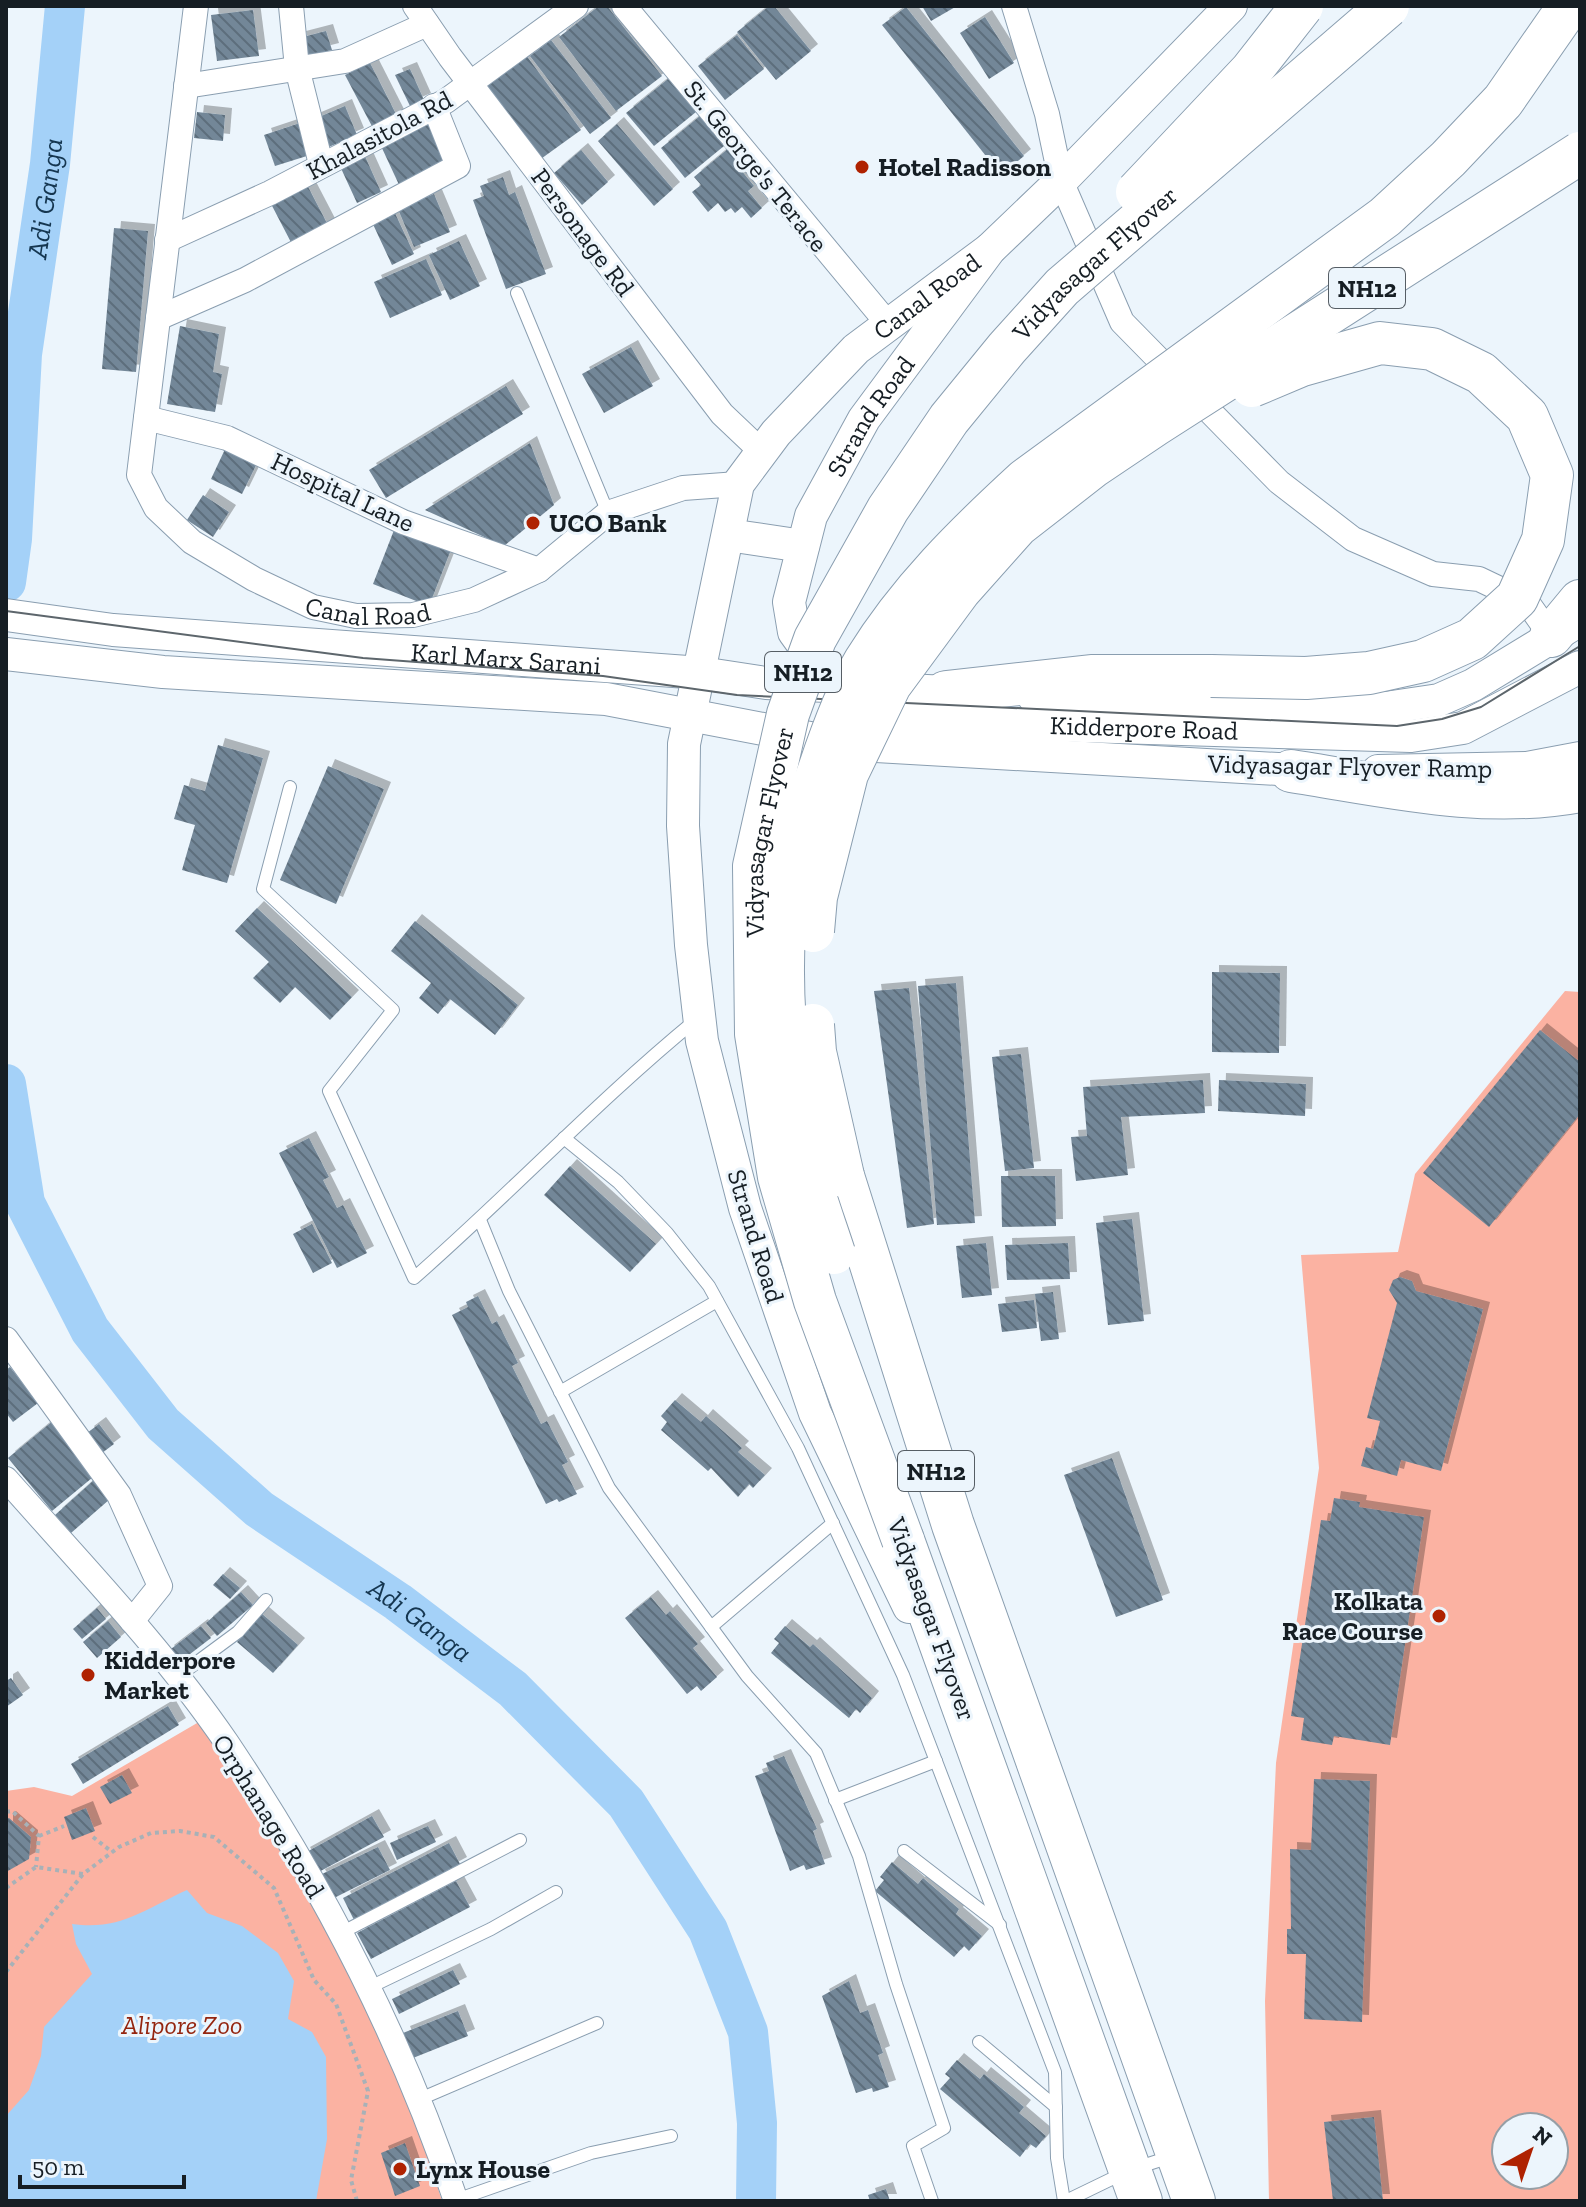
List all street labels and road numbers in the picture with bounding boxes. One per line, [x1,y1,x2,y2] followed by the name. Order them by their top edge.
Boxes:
[677,74,835,258] street label: St. George's Terace
[301,83,457,187] street label: Khalasitola Rd
[524,162,642,302] street label: Personage Rd
[1005,179,1184,348] street label: Vidyasagar Flyover
[867,246,987,347] street label: Canal Road
[1329,268,1405,308] road number: NH12
[820,349,921,482] street label: Strand Road
[266,445,420,539] street label: Hospital Lane
[302,590,434,633] street label: Canal Road
[410,636,602,682] street label: Karl Marx Sarani
[765,652,841,692] road number: NH12
[1049,709,1238,747] street label: Kidderpore Road
[738,724,801,939] street label: Vidyasagar Flyover
[1207,748,1492,784] street label: Vidyasagar Flyover Ramp
[721,1165,791,1307] street label: Strand Road
[898,1451,974,1491] road number: NH12
[880,1512,984,1725] street label: Vidyasagar Flyover
[206,1728,332,1904] street label: Orphanage Road

